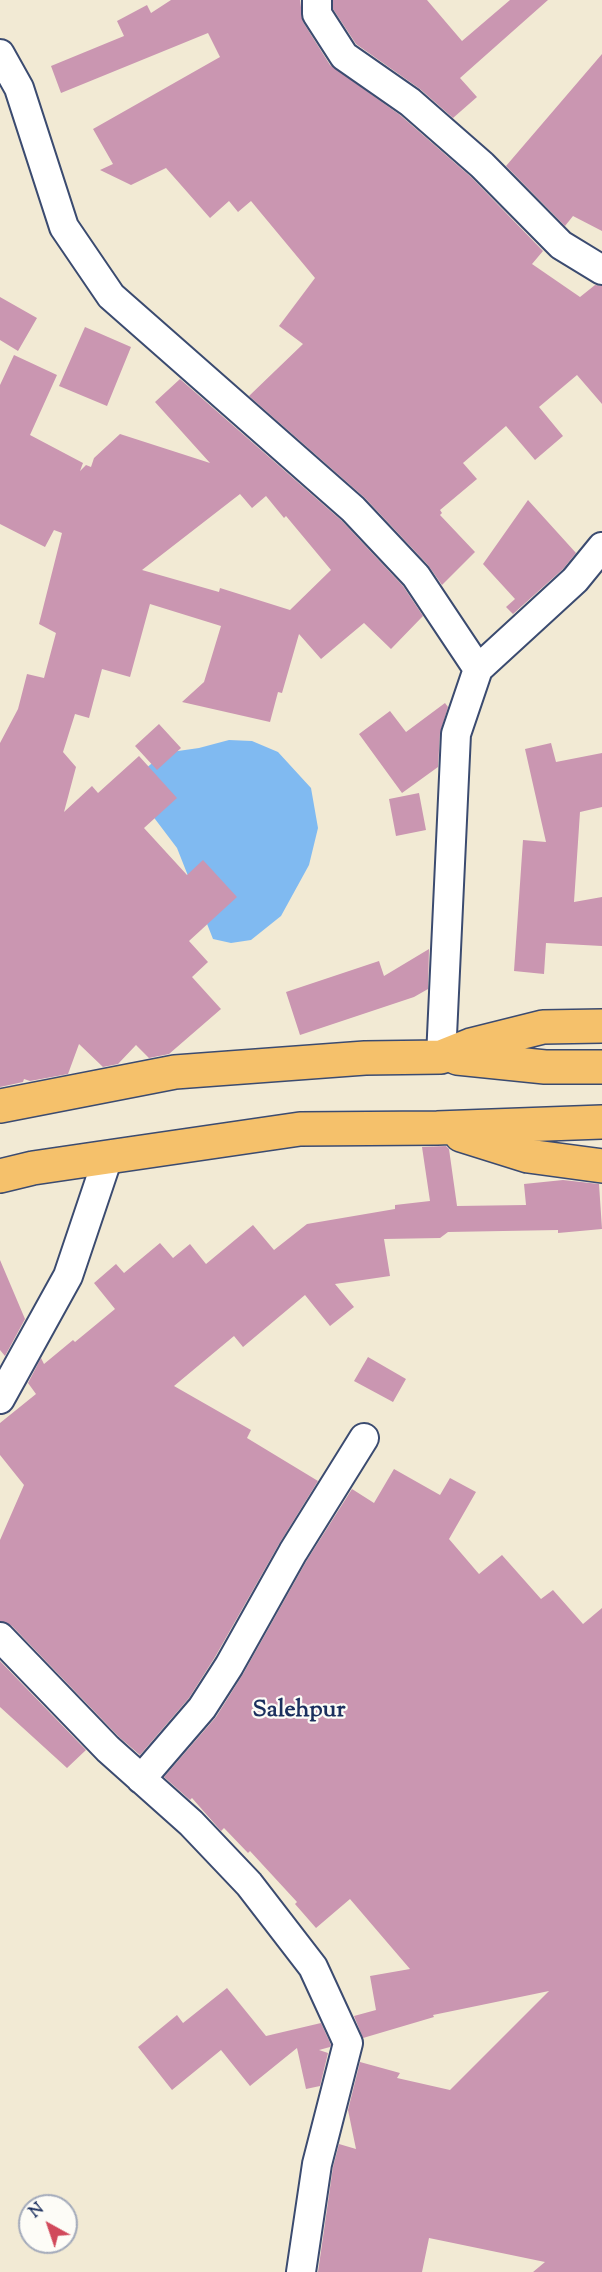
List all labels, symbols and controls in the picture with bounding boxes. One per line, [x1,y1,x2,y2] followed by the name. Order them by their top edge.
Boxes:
[253,1698,345,1726] district label: Salehpur
[18,2194,78,2254] north arrow
[25,2198,50,2224] text: N

